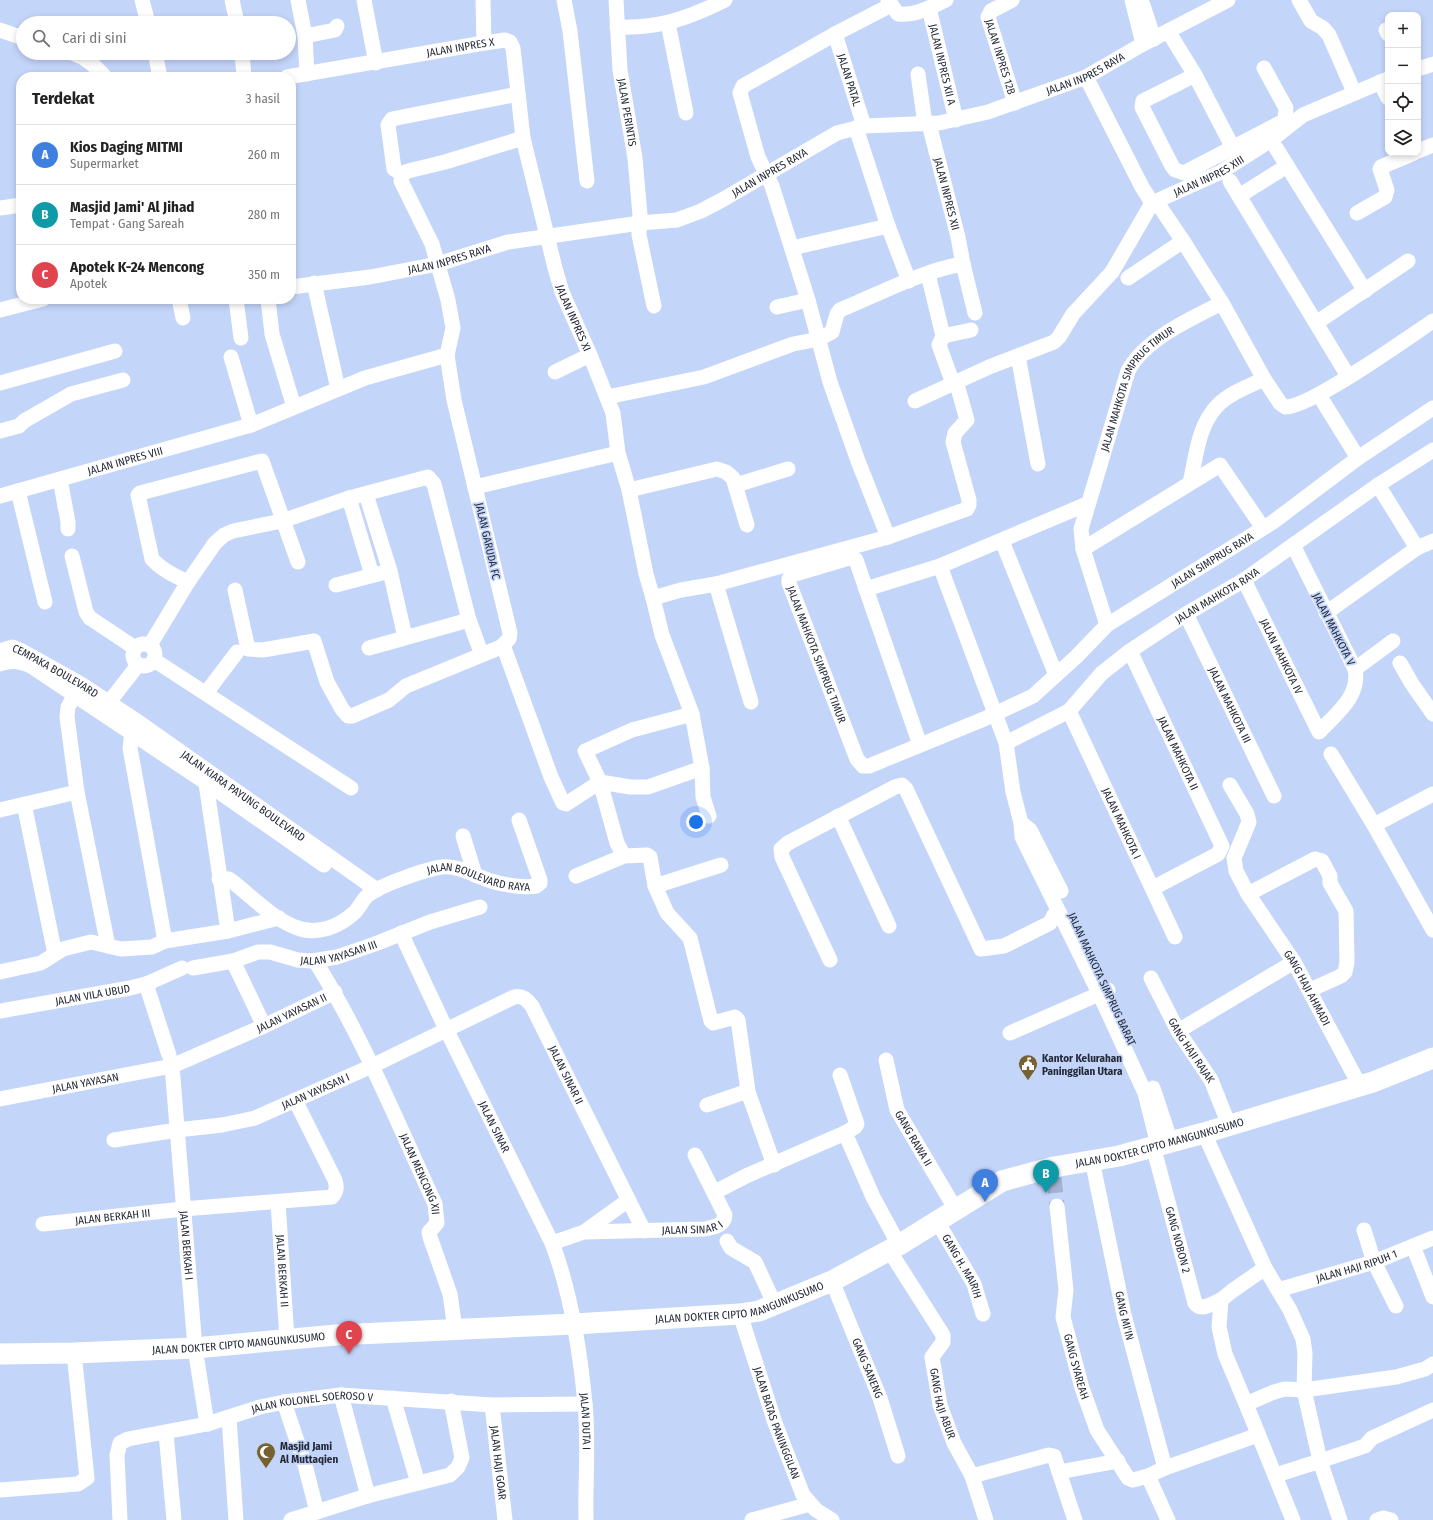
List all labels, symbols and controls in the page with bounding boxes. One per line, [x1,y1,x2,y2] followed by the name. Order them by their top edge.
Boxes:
[1385,12,1421,156] map controls
[1385,12,1421,48] button: +
[16,16,296,60] search box
[982,17,1018,96] street label: JALAN INPRES 12B
[926,23,958,106] street label: JALAN INPRES XII A
[30,27,52,49] icon: search
[62,29,127,47] text: Cari di sini
[426,36,496,60] street label: JALAN INPRES X
[1385,48,1421,84] button: −
[1044,50,1127,98] street label: JALAN INPRES RAYA
[835,52,863,108] street label: JALAN PATAL
[615,77,639,148] street label: JALAN PERINTIS
[1385,84,1421,120] button: locate
[32,88,94,109] text: Terdekat
[246,91,280,106] text: 3 hasil
[1385,120,1421,156] button: layers
[70,138,183,156] text: Kios Daging MITMI
[730,146,810,200] street label: JALAN INPRES RAYA
[41,147,49,162] text: A
[248,147,280,162] text: 260 m
[1172,153,1247,199] street label: JALAN INPRES XIII
[70,156,139,171] text: Supermarket
[931,156,962,232] street label: JALAN INPRES XII
[70,198,195,216] text: Masjid Jami' Al Jihad
[41,207,49,222] text: B
[248,207,280,222] text: 280 m
[70,216,184,231] text: Tempat · Gang Sareah
[407,242,493,277] street label: JALAN INPRES RAYA
[70,258,204,276] text: Apotek K-24 Mencong
[42,267,48,282] text: C
[248,267,280,282] text: 350 m
[70,276,107,291] text: Apotek
[553,283,594,353] street label: JALAN INPRES XI
[1098,324,1177,453] street label: JALAN MAHKOTA SIMPRUG TIMUR
[86,444,164,478] street label: JALAN INPRES VIII
[472,502,503,581] street label: JALAN GARUDA FC
[1169,530,1256,591] street label: JALAN SIMPRUG RAYA
[1173,565,1262,626] street label: JALAN MAHKOTA RAYA
[784,584,848,725] street label: JALAN MAHKOTA SIMPRUG TIMUR
[1310,591,1358,668] street label: JALAN MAHKOTA V
[1257,616,1305,697] street label: JALAN MAHKOTA IV
[10,642,100,701] street label: CEMPAKA BOULEVARD
[1206,665,1253,745] street label: JALAN MAHKOTA III
[1155,714,1201,792] street label: JALAN MAHKOTA II
[178,748,307,844] street label: JALAN KIARA PAYUNG BOULEVARD
[1099,786,1143,861] street label: JALAN MAHKOTA I
[686,812,706,832] your location
[425,861,530,894] street label: JALAN BOULEVARD RAYA
[1065,911,1139,1049] street label: JALAN MAHKOTA SIMPRUG BARAT
[300,938,379,968] street label: JALAN YAYASAN III
[1281,948,1333,1028] street label: GANG HAJI AHMADI
[54,982,131,1008] street label: JALAN VILA UBUD
[255,991,329,1035] street label: JALAN YAYASAN II
[1165,1016,1217,1086] street label: GANG HAJI RAJAK
[546,1043,586,1107] street label: JALAN SINAR II
[1042,1052,1123,1078] place label: Kantor Kelurahan Paninggilan Utara
[1017,1053,1039,1081] public building icon: Kantor Kelurahan Paninggilan Utara
[51,1070,120,1096] street label: JALAN YAYASAN
[280,1071,352,1112] street label: JALAN YAYASAN I
[476,1099,512,1155] street label: JALAN SINAR
[892,1109,935,1168] street label: GANG RAWA II
[1074,1115,1246,1170] street label: JALAN DOKTER CIPTO MANGUNKUSUMO
[397,1131,442,1215] street label: JALAN MENCONG XII
[1033,1160,1059,1193] pin: B
[972,1169,998,1202] pin: A
[1162,1205,1193,1275] street label: GANG NOBON 2
[74,1207,151,1228] street label: JALAN BERKAH III
[177,1210,195,1281] street label: JALAN BERKAH I
[661,1218,726,1237] street label: JALAN SINAR I
[939,1232,984,1300] street label: GANG H. MAIRIH
[273,1234,291,1308] street label: JALAN BERKAH II
[1315,1247,1399,1286] street label: JALAN HAJI RIPUH 1
[655,1279,826,1326] street label: JALAN DOKTER CIPTO MANGUNKUSUMO
[1112,1290,1136,1342] street label: GANG MI'IN
[336,1321,362,1354] pin: C
[152,1330,326,1357] street label: JALAN DOKTER CIPTO MANGUNKUSUMO
[1061,1333,1092,1401] street label: GANG SYAREAH
[849,1336,885,1400] street label: GANG SANENG
[750,1365,802,1481] street label: JALAN BATAS PANINGGILAN
[927,1367,958,1441] street label: GANG HAJI ABUR
[250,1389,374,1416] street label: JALAN KOLONEL SOEROSO V
[577,1392,593,1450] street label: JALAN DUTA I
[487,1425,509,1501] street label: JALAN HAJI GOAR
[279,1440,338,1466] place label: Masjid Jami Al Muttaqien
[255,1441,277,1469] mosque icon: Masjid Jami Al Muttaqien

